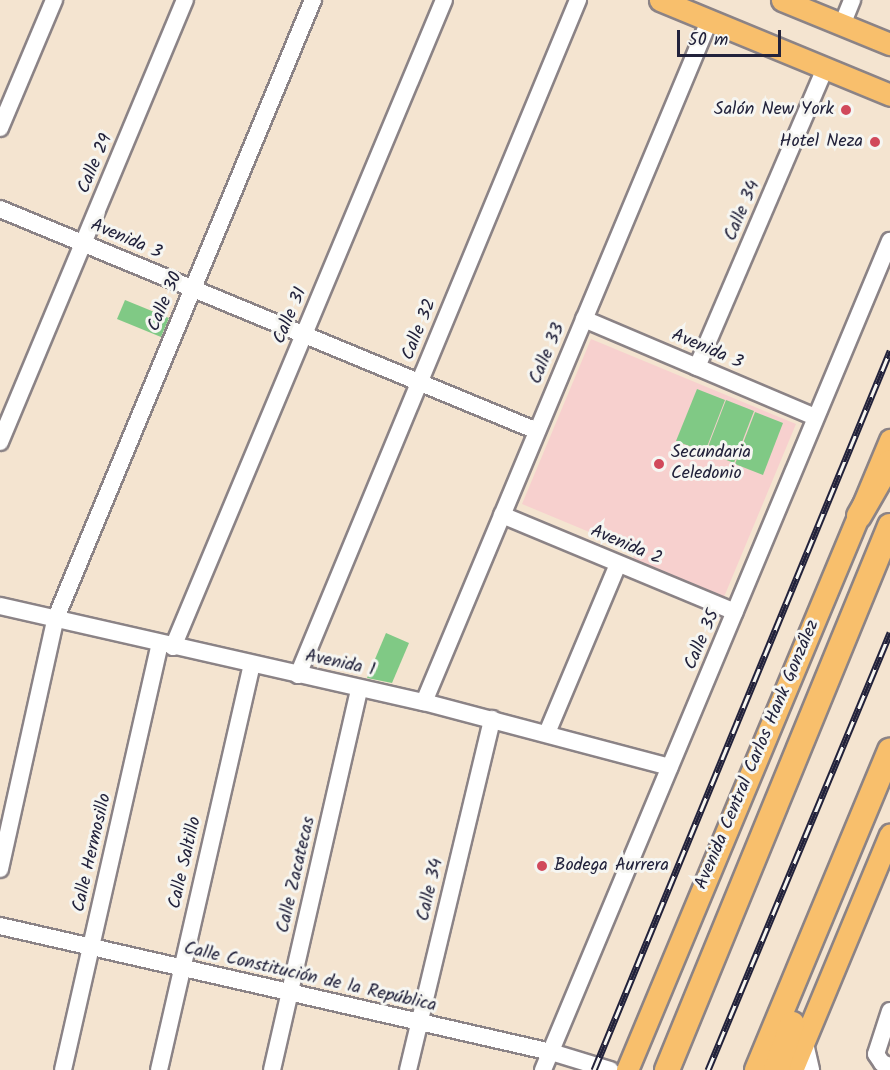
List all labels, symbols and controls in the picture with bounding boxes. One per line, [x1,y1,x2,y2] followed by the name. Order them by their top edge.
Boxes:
[680,18,784,56] scale bar
[688,26,728,55] text: 50 m
[714,99,834,121] place label: Salón New York
[839,103,853,117] marker: Salón New York
[74,131,118,197] street label: Calle 29
[779,131,863,153] place label: Hotel Neza
[868,135,882,149] marker: Hotel Neza
[721,178,765,244] street label: Calle 34
[87,215,165,265] street label: Avenida 3
[144,269,188,335] street label: Calle 30
[269,284,313,348] street label: Calle 31
[398,296,442,364] street label: Calle 32
[526,320,570,388] street label: Calle 33
[668,325,746,375] street label: Avenida 3
[671,443,751,486] place label: Secundaria Celedonio
[652,457,666,471] marker: Secundaria Celedonio
[587,521,665,571] street label: Avenida 2
[681,607,725,673] street label: Calle 35
[691,617,825,893] street label: Avenida Central Carlos Hank González
[303,646,377,682] street label: Avenida 1
[69,792,117,914] street label: Calle Hermosillo
[165,815,207,911] street label: Calle Saltillo
[273,815,321,935] street label: Calle Zacatecas
[554,855,669,877] place label: Bodega Aurrera
[413,857,449,923] street label: Calle 34
[535,859,549,873] marker: Bodega Aurrera
[182,938,438,1018] street label: Calle Constitución de la República

